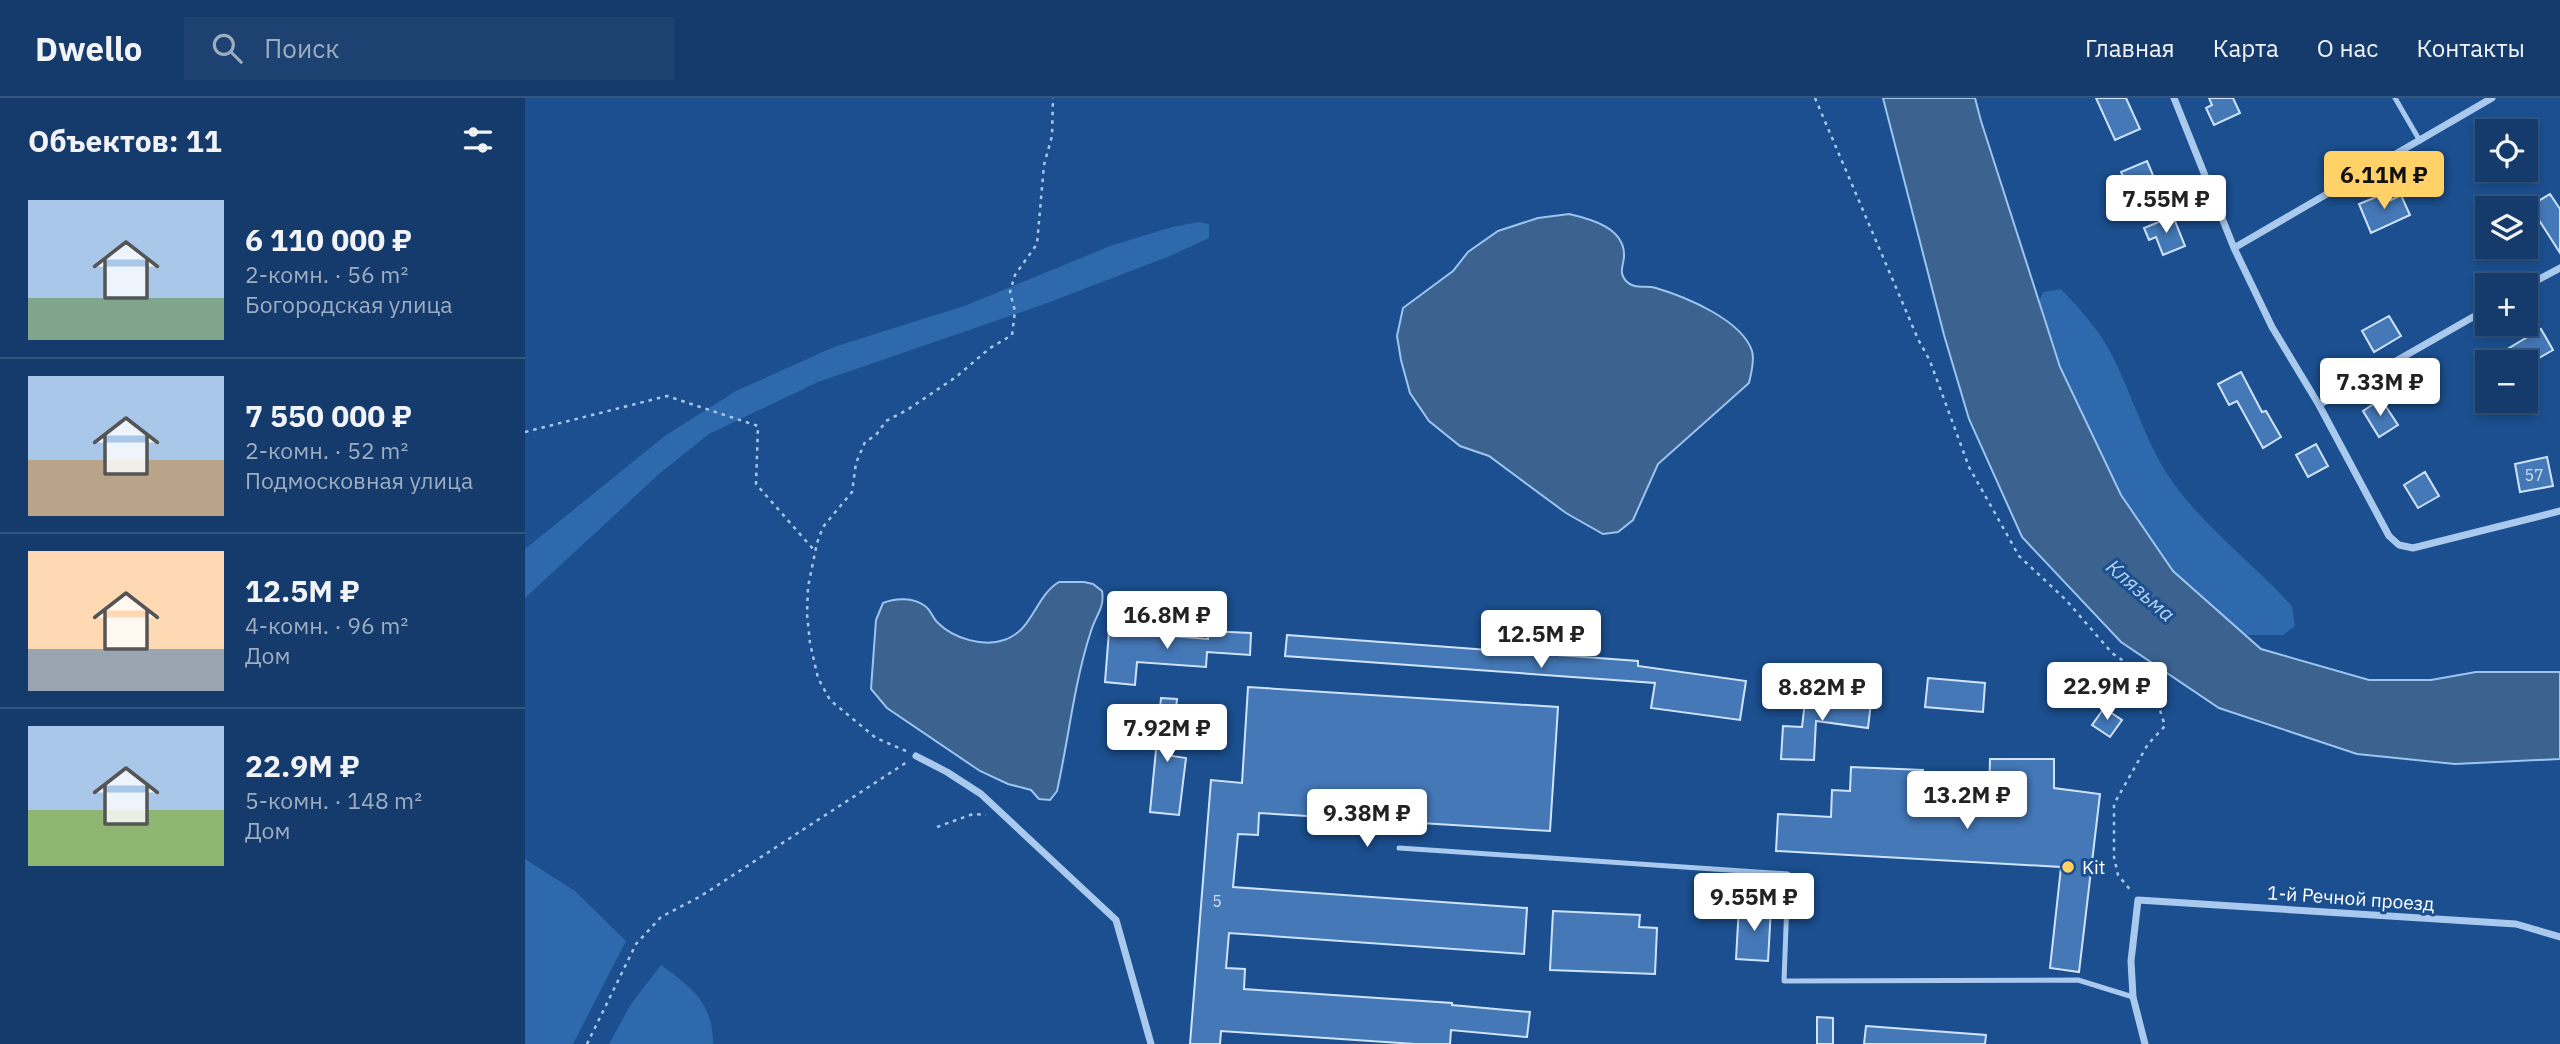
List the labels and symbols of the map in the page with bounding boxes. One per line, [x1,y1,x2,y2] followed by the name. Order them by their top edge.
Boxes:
[2319,152,2449,211] pin: 6.11M ₽
[2101,176,2231,235] pin: 7.55M ₽
[2315,358,2445,418] pin: 7.33M ₽
[2524,465,2544,485] house number: 57
[2101,552,2181,628] water label: Клязьма
[1102,592,1232,651] pin: 16.8M ₽
[1476,610,1606,670] pin: 12.5M ₽
[2042,662,2172,722] pin: 22.9M ₽
[1757,664,1887,723] pin: 8.82M ₽
[1102,704,1232,764] pin: 7.92M ₽
[1902,772,2032,831] pin: 13.2M ₽
[1302,790,1432,849] pin: 9.38M ₽
[2082,855,2105,879] place label: Kit
[2060,859,2076,875] marker: Kit
[1689,874,1819,933] pin: 9.55M ₽
[2267,880,2435,916] street label: 1-й Речной проезд
[1212,891,1222,911] house number: 5

